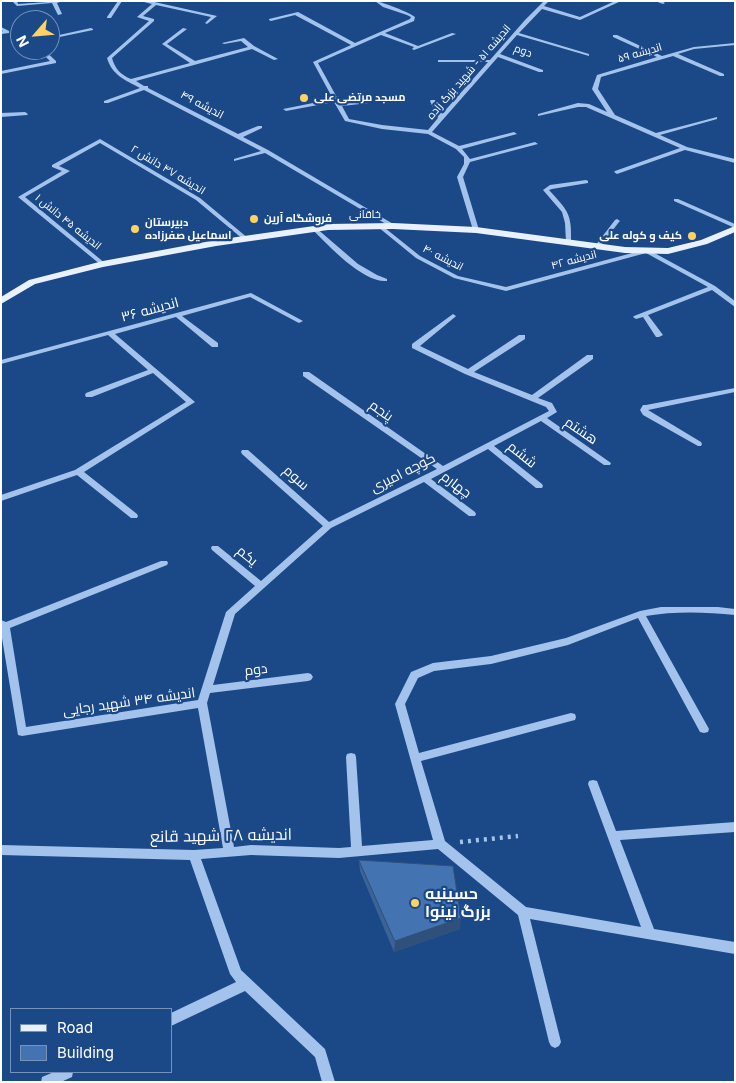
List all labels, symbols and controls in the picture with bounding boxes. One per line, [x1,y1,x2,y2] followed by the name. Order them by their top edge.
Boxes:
[10,10,60,60] north arrow
[424,22,514,122] street label: اندیشه ۵۱ - شهید بزرگ زاده
[12,33,32,50] text: N
[616,40,664,66] street label: اندیشه ۵۹
[512,42,534,60] street label: دوم
[178,88,226,122] street label: اندیشه ۴۹
[314,91,406,105] place label: مسجد مرتضی علی
[298,92,310,104] marker: مسجد مرتضی علی
[128,143,208,197] street label: اندیشه ۴۷ دانش ۲
[32,191,104,253] street label: اندیشه ۴۵ دانش ۱
[349,208,381,222] street label: خاقانی
[264,212,332,226] place label: فروشگاه آرین
[248,213,260,225] marker: فروشگاه آرین
[145,216,231,242] place label: دبیرستان اسماعیل صفرزاده
[129,223,141,235] marker: دبیرستان اسماعیل صفرزاده
[599,229,682,243] place label: کیف و کوله علی
[686,230,698,242] marker: کیف و کوله علی
[421,242,465,274] street label: اندیشه ۴۰
[550,248,598,272] street label: اندیشه ۴۲
[119,294,181,326] street label: اندیشه ۳۶
[366,397,396,425] street label: پنجم
[561,414,601,448] street label: هشتم
[504,438,540,472] street label: ششم
[368,450,438,496] street label: کوچه امیری
[280,462,312,494] street label: سوم
[438,468,474,502] street label: چهارم
[233,542,261,570] street label: یکم
[243,660,269,680] street label: دوم
[62,684,196,720] street label: اندیشه ۳۴ شهید رجایی
[150,825,292,847] street label: اندیشه ۲۸ شهید قانع
[425,884,491,922] place label: حسینیه بزرگ نینوا
[409,897,421,909] marker: حسینیه بزرگ نینوا
[10,1008,172,1073] legend
[57,1018,93,1037] text: Road
[57,1043,114,1062] text: Building

